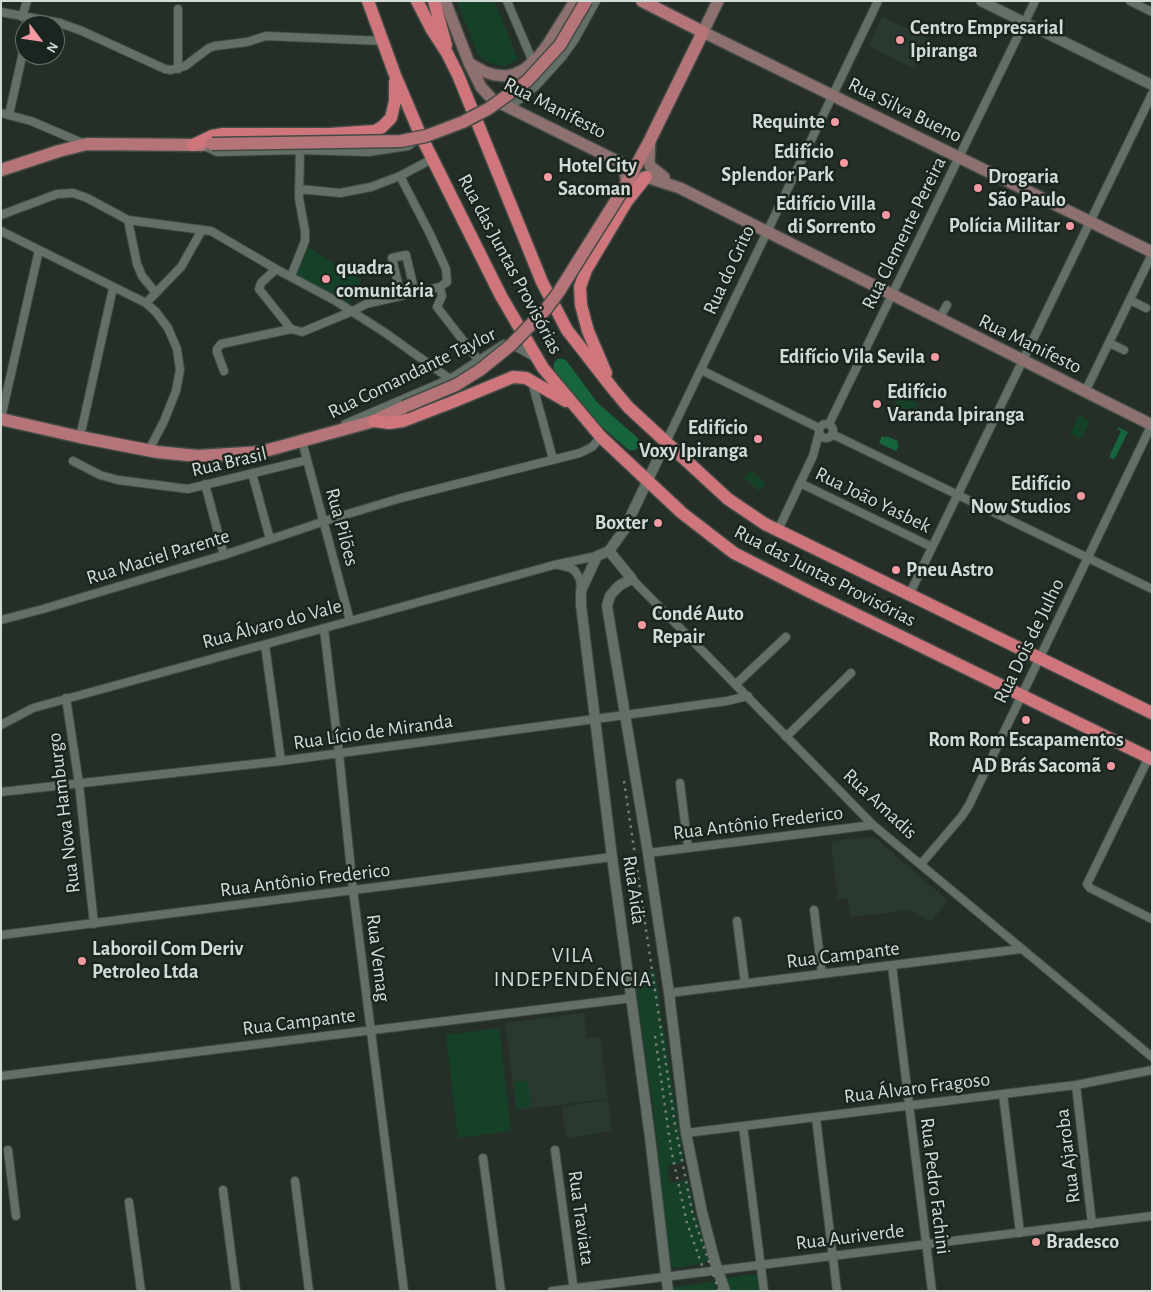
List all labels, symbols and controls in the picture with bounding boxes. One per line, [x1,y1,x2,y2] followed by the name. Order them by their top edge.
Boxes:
[15,15,65,65] north arrow
[910,16,1064,63] place label: Centro Empresarial Ipiranga
[894,34,906,46] marker: Centro Empresarial Ipiranga
[43,39,61,55] text: N
[500,72,610,144] street label: Rua Manifesto
[844,72,966,148] street label: Rua Silva Bueno
[752,110,825,134] place label: Requinte
[829,116,841,128] marker: Requinte
[721,140,834,187] place label: Edifício Splendor Park
[857,153,951,313] street label: Rua Clemente Pereira
[558,154,637,201] place label: Hotel City Sacoman
[838,157,850,169] marker: Edifício Splendor Park
[988,165,1066,212] place label: Drogaria São Paulo
[452,170,568,358] street label: Rua das Juntas Provisórias
[542,171,554,183] marker: Hotel City Sacoman
[972,182,984,194] marker: Drogaria São Paulo
[776,192,876,239] place label: Edifício Villa di Sorrento
[880,209,892,221] marker: Edifício Villa di Sorrento
[949,214,1060,238] place label: Polícia Militar
[1064,220,1076,232] marker: Polícia Militar
[698,222,760,318] street label: Rua do Grito
[336,256,434,303] place label: quadra comunitária
[320,273,332,285] marker: quadra comunitária
[975,309,1085,379] street label: Rua Manifesto
[324,322,500,424] street label: Rua Comandante Taylor
[779,345,925,369] place label: Edifício Vila Sevila
[929,351,941,363] marker: Edifício Vila Sevila
[887,380,1025,427] place label: Edifício Varanda Ipiranga
[871,398,883,410] marker: Edifício Varanda Ipiranga
[639,416,748,463] place label: Edifício Voxy Ipiranga
[752,433,764,445] marker: Edifício Voxy Ipiranga
[189,442,269,482] street label: Rua Brasil
[811,462,935,538] street label: Rua João Yasbek
[970,472,1071,519] place label: Edifício Now Studios
[320,485,364,569] street label: Rua Pilões
[1075,490,1087,502] marker: Edifício Now Studios
[595,511,648,535] place label: Boxter
[652,517,664,529] marker: Boxter
[730,520,920,632] street label: Rua das Juntas Provisórias
[84,524,232,590] street label: Rua Maciel Parente
[906,558,994,582] place label: Pneu Astro
[890,564,902,576] marker: Pneu Astro
[988,575,1070,707] street label: Rua Dois de Julho
[199,594,345,654] street label: Rua Álvaro do Vale
[652,602,744,649] place label: Condé Auto Repair
[636,619,648,631] marker: Condé Auto Repair
[292,709,454,755] street label: Rua Lício de Miranda
[1020,714,1032,726] marker: Rom Rom Escapamentos
[928,728,1124,752] place label: Rom Rom Escapamentos
[42,731,86,895] street label: Rua Nova Hamburgo
[972,754,1101,778] place label: AD Brás Sacomã
[1105,760,1117,772] marker: AD Brás Sacomã
[838,764,922,844] street label: Rua Amadis
[672,801,844,845] street label: Rua Antônio Frederico
[617,854,651,926] street label: Rua Aida
[219,858,391,902] street label: Rua Antônio Frederico
[361,913,395,1003] street label: Rua Vemag
[785,936,901,974] street label: Rua Campante
[92,937,243,984] place label: Laboroil Com Deriv Petroleo Ltda
[492,943,654,993] district label: VILA INDEPENDÊNCIA
[76,955,88,967] marker: Laboroil Com Deriv Petroleo Ltda
[241,1003,357,1041] street label: Rua Campante
[843,1067,991,1109] street label: Rua Álvaro Fragoso
[1050,1107,1086,1205] street label: Rua Ajaroba
[915,1116,955,1256] street label: Rua Pedro Fachini
[562,1169,600,1267] street label: Rua Traviata
[794,1218,906,1256] street label: Rua Auriverde
[1046,1230,1119,1254] place label: Bradesco
[1030,1236,1042,1248] marker: Bradesco

